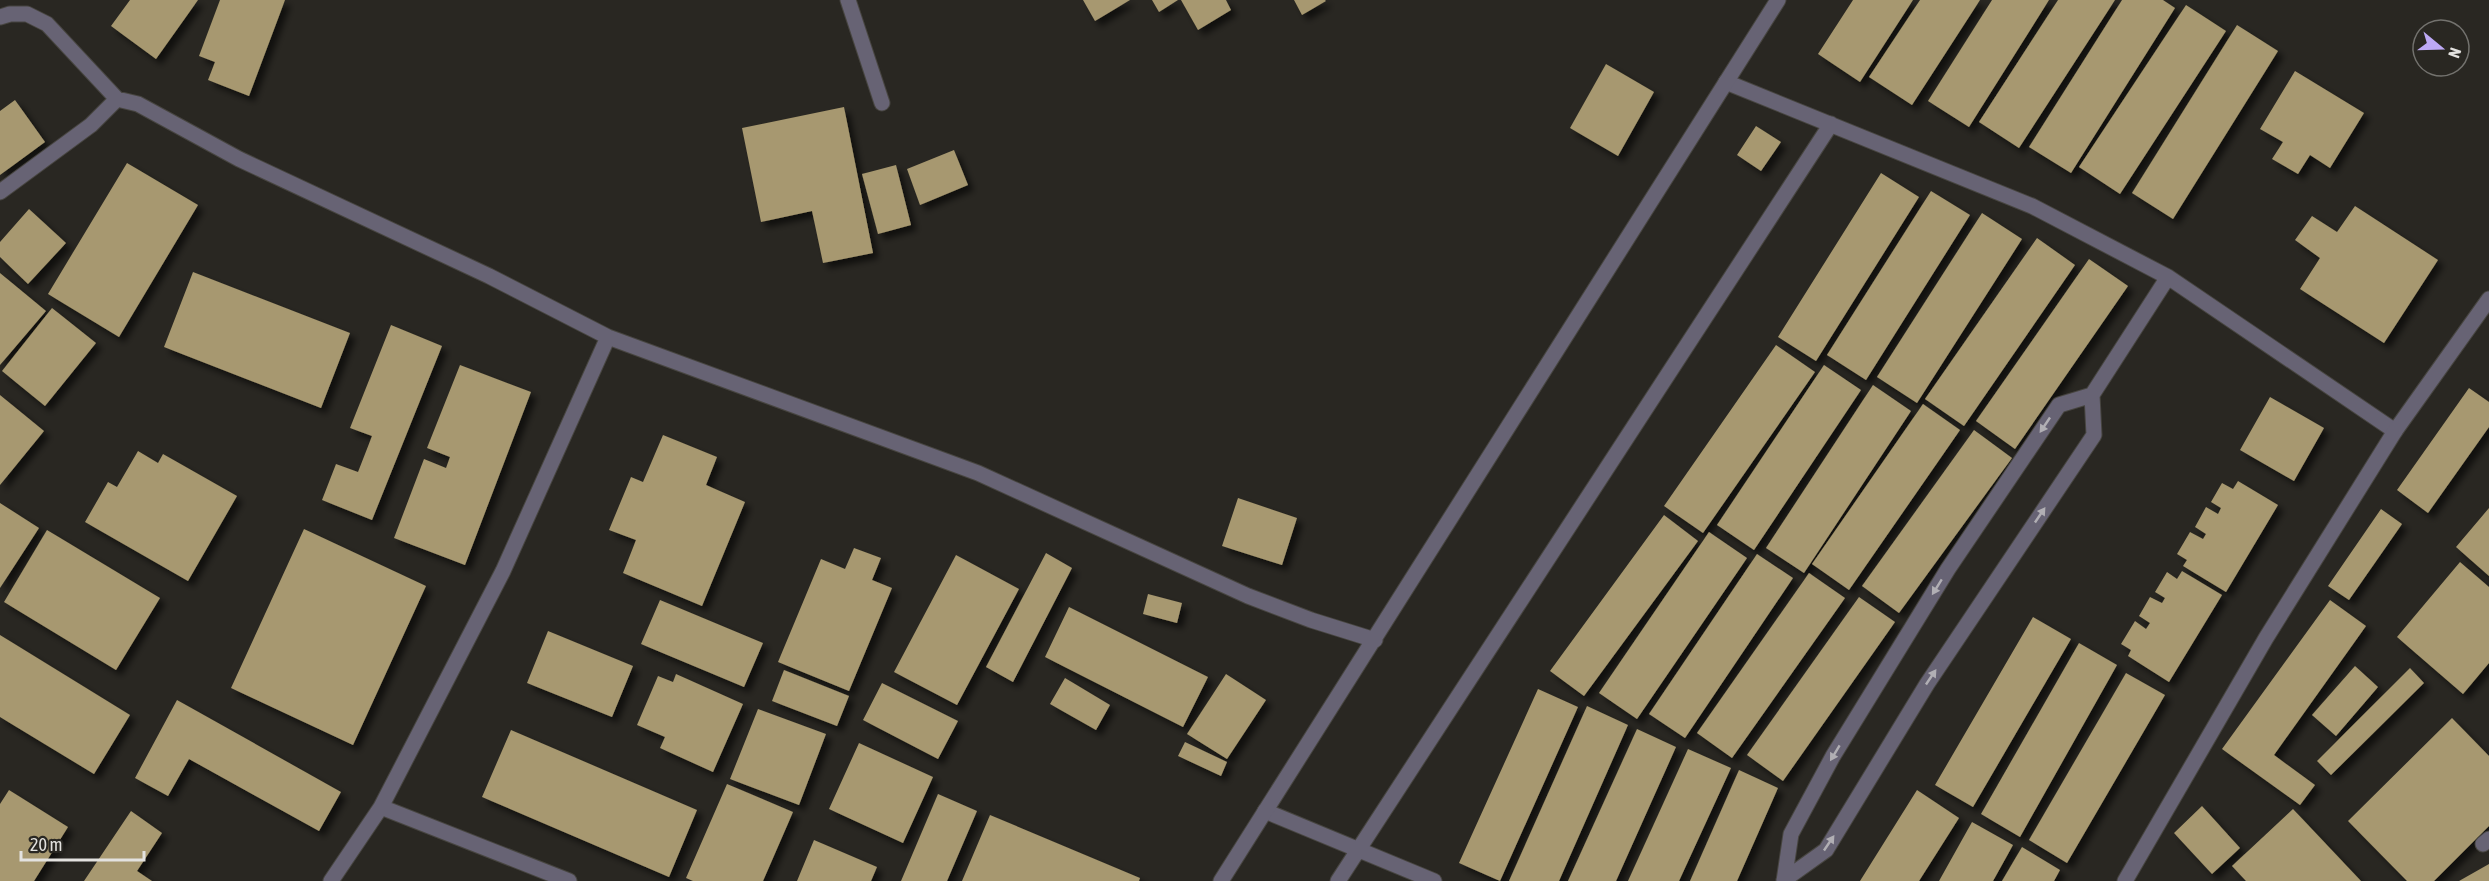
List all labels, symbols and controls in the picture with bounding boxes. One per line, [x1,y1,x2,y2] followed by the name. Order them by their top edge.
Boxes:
[2411,18,2471,78] north arrow
[2445,45,2465,60] text: N
[2040,417,2051,433] one-way arrow
[2034,507,2045,523] one-way arrow
[1932,579,1943,595] one-way arrow
[1925,669,1936,685] one-way arrow
[1829,745,1840,761] one-way arrow
[21,824,144,862] scale bar
[30,834,62,855] text: 20 m
[1823,836,1835,852] one-way arrow

